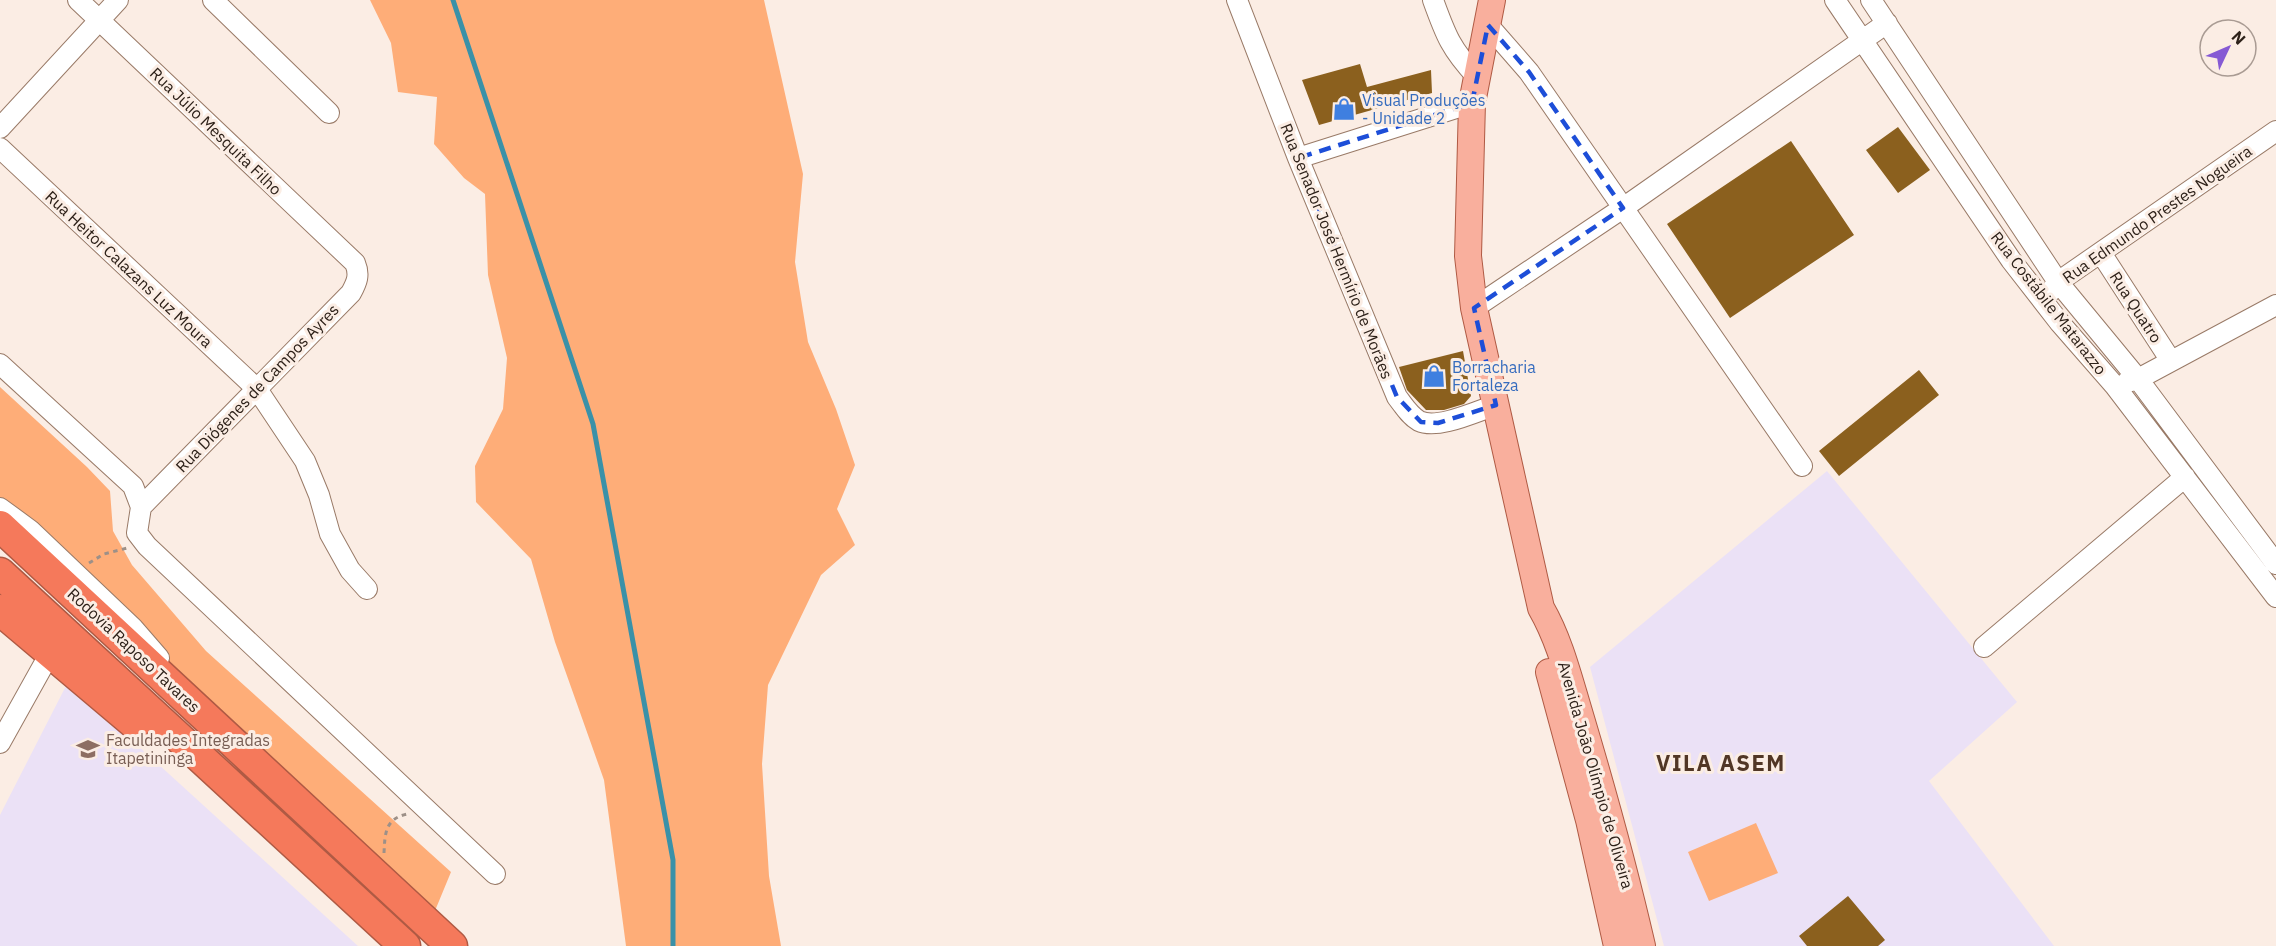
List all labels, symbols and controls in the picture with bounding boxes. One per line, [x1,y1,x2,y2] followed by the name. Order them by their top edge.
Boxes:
[2198,18,2258,78] north arrow
[2228,26,2250,49] text: N
[146,63,286,199] street label: Rua Júlio Mesquita Filho
[1362,90,1485,128] place label: Visual Produções - Unidade 2
[1331,96,1357,122] shop icon: Visual Produções - Unidade 2
[1276,120,1398,382] street label: Rua Senador José Hermírio de Morães
[2058,140,2256,287] street label: Rua Edmundo Prestes Nogueira
[41,186,217,352] street label: Rua Heitor Calazans Luz Moura
[1987,227,2111,379] street label: Rua Costábile Matarazzo
[2106,268,2166,346] street label: Rua Quatro
[171,300,343,476] street label: Rua Diógenes de Campos Ayres
[1452,357,1536,395] place label: Borracharia Fortaleza
[1421,363,1447,389] shop icon: Borracharia Fortaleza
[64,583,204,717] street label: Rodovia Raposo Tavares
[1554,659,1638,891] street label: Avenida João Olímpio de Oliveira
[106,730,270,768] place label: Faculdades Integradas Itapetininga
[75,736,101,762] school or university icon: Faculdades Integradas Itapetininga
[1656,748,1786,777] district label: VILA ASEM

